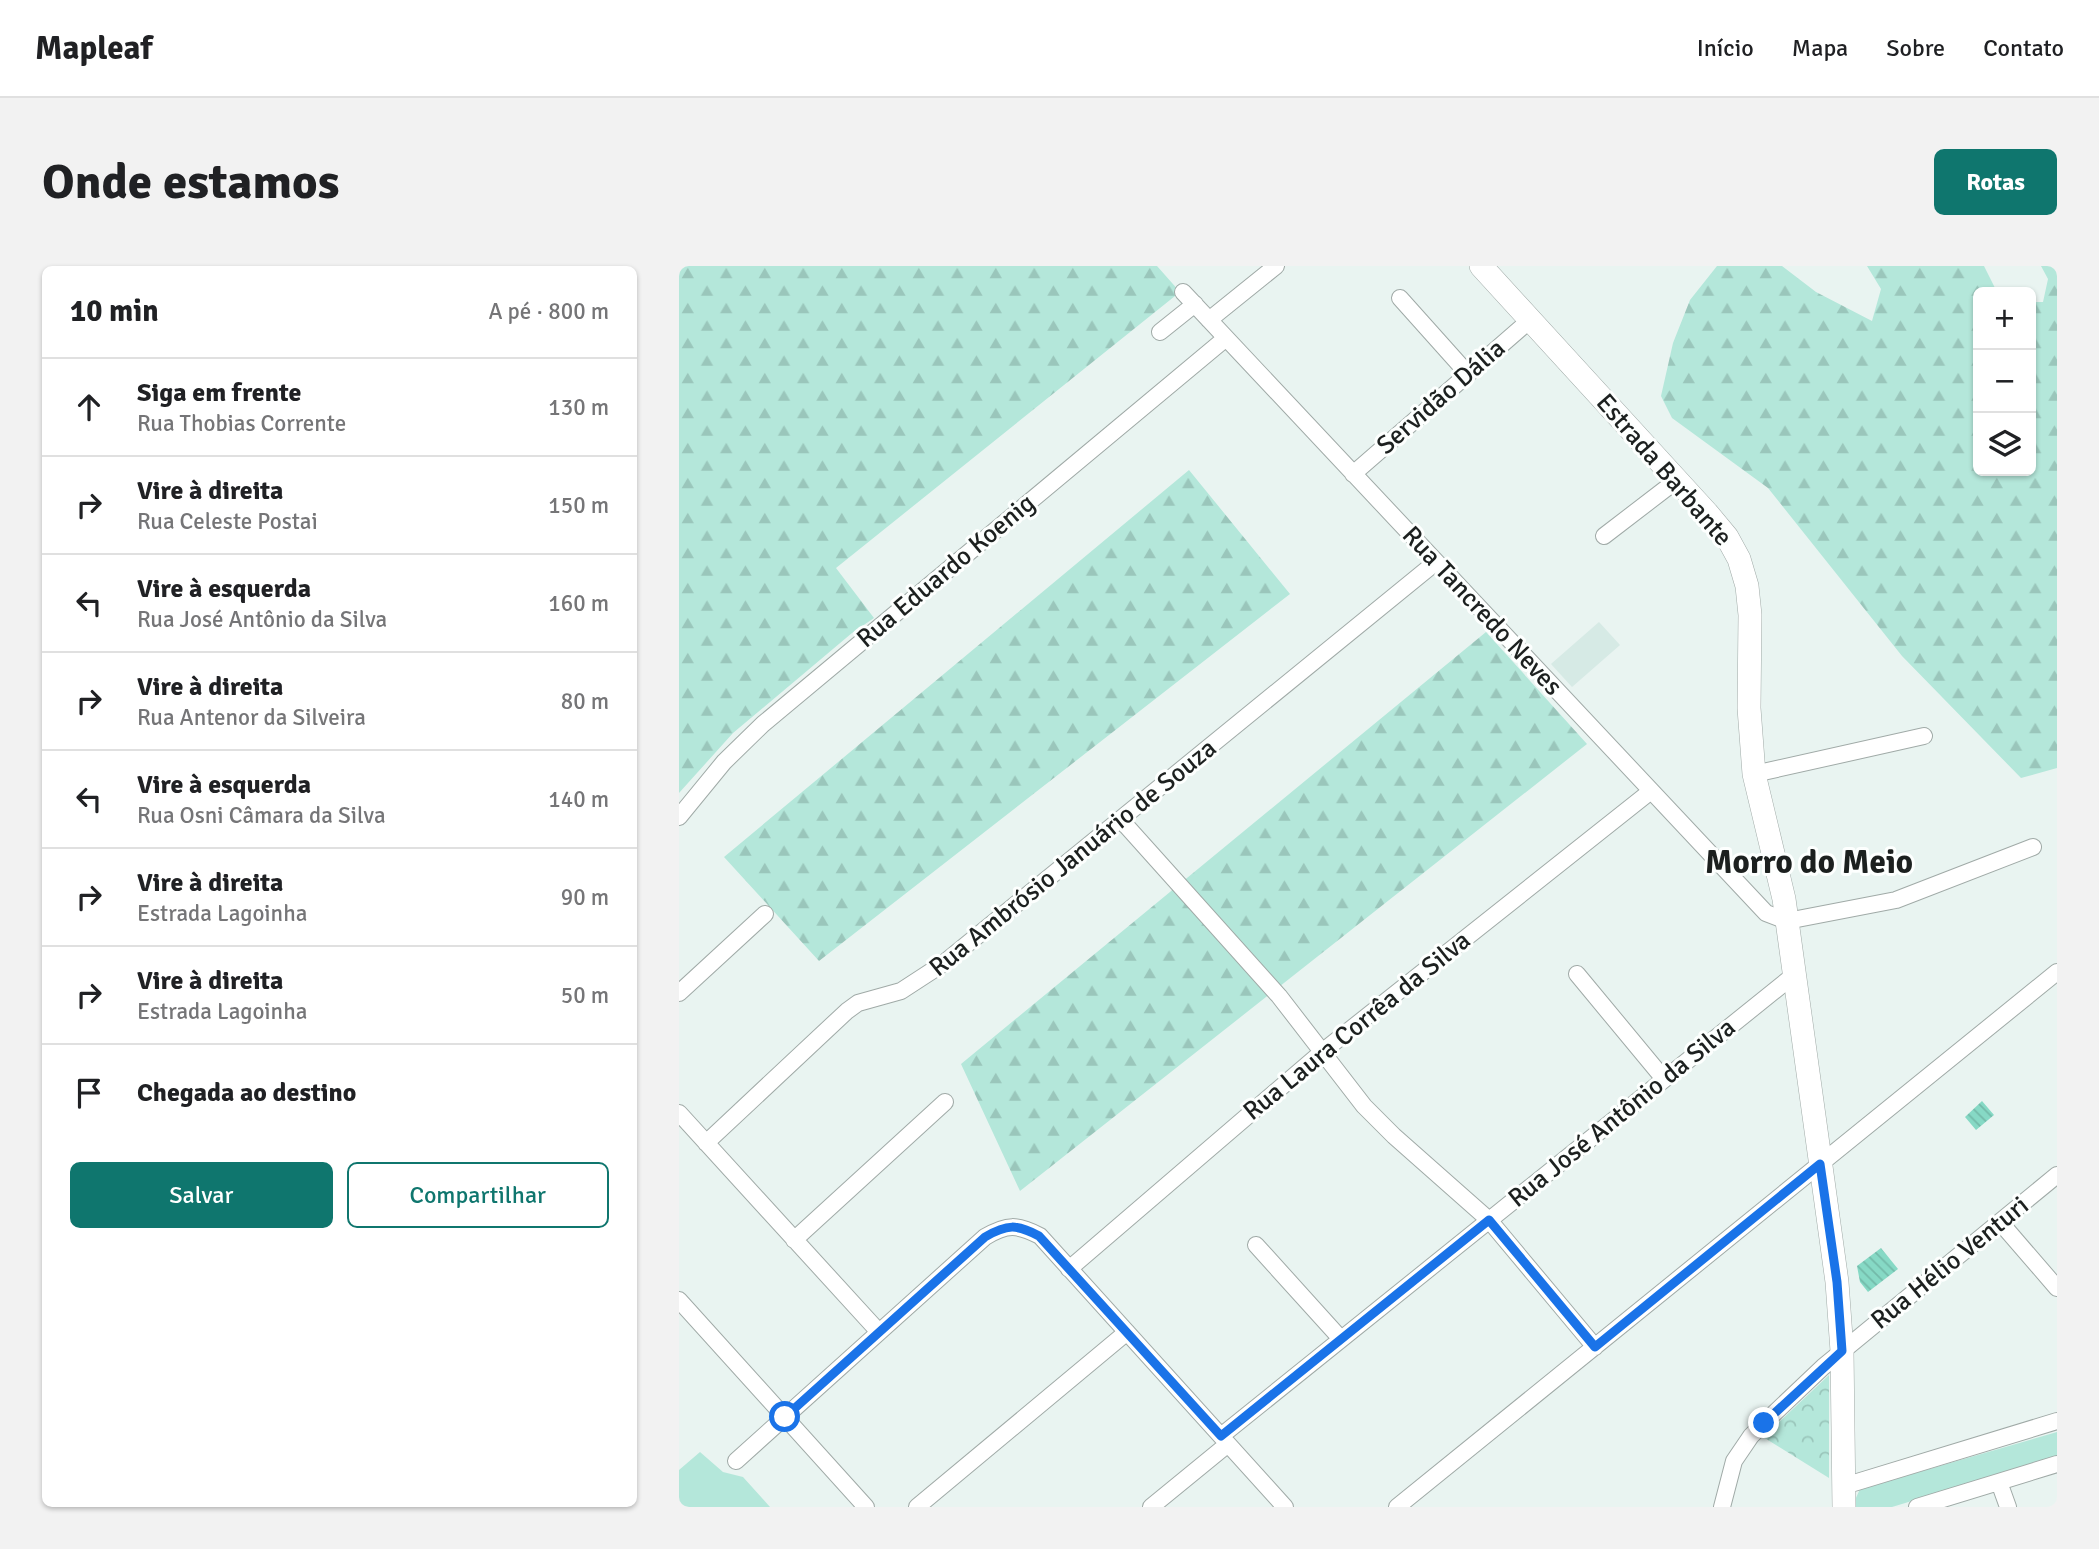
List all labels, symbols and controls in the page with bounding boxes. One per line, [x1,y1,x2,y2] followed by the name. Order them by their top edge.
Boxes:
[35,28,152,69] text: Mapleaf
[1697,33,1754,63] text: Início
[1792,33,1848,63] text: Mapa
[1886,33,1945,63] text: Sobre
[1983,33,2064,63] text: Contato
[1934,149,2057,215] button: Rotas
[42,152,339,212] text: Onde estamos
[1973,287,2036,476] map controls
[1973,287,2036,350] button: +
[70,293,159,330] text: 10 min
[488,297,609,326] text: A pé · 800 m
[1370,332,1512,462] street label: Servidão Dália
[1973,350,2036,413] button: −
[137,377,301,409] text: Siga em frente
[1589,387,1739,553] street label: Estrada Barbante
[70,388,108,426] icon: ahead
[548,393,609,422] text: 130 m
[137,409,346,438] text: Rua Thobias Corrente
[1973,413,2036,476] button: layers
[137,475,283,507] text: Vire à direita
[70,486,108,524] icon: right
[850,487,1042,655] street label: Rua Eduardo Koenig
[548,491,609,520] text: 150 m
[137,507,318,536] text: Rua Celeste Postai
[1395,520,1569,702] street label: Rua Tancredo Neves
[137,573,311,605] text: Vire à esquerda
[70,584,108,622] icon: left
[548,589,609,618] text: 160 m
[137,605,387,634] text: Rua José Antônio da Silva
[137,671,283,703] text: Vire à direita
[70,682,108,720] icon: right
[561,687,609,716] text: 80 m
[137,703,366,732] text: Rua Antenor da Silveira
[923,732,1223,984] street label: Rua Ambrósio Januário de Souza
[137,769,311,801] text: Vire à esquerda
[70,780,108,818] icon: left
[548,785,609,814] text: 140 m
[137,801,386,830] text: Rua Osni Câmara da Silva
[1705,842,1913,883] district label: Morro do Meio
[137,867,283,899] text: Vire à direita
[70,878,108,916] icon: right
[561,883,609,912] text: 90 m
[137,899,307,928] text: Estrada Lagoinha
[1237,924,1477,1128] street label: Rua Laura Corrêa da Silva
[137,965,283,997] text: Vire à direita
[70,976,108,1014] icon: right
[561,981,609,1010] text: 50 m
[137,997,307,1026] text: Estrada Lagoinha
[1502,1012,1742,1214] street label: Rua José Antônio da Silva
[70,1074,108,1112] icon: arrive
[137,1077,356,1109] text: Chegada ao destino
[70,1162,333,1228] button: Salvar
[347,1162,609,1228] button: Compartilhar
[1865,1190,2035,1336] street label: Rua Hélio Venturi
[769,1401,800,1432] route start
[1748,1407,1779,1438] route end

